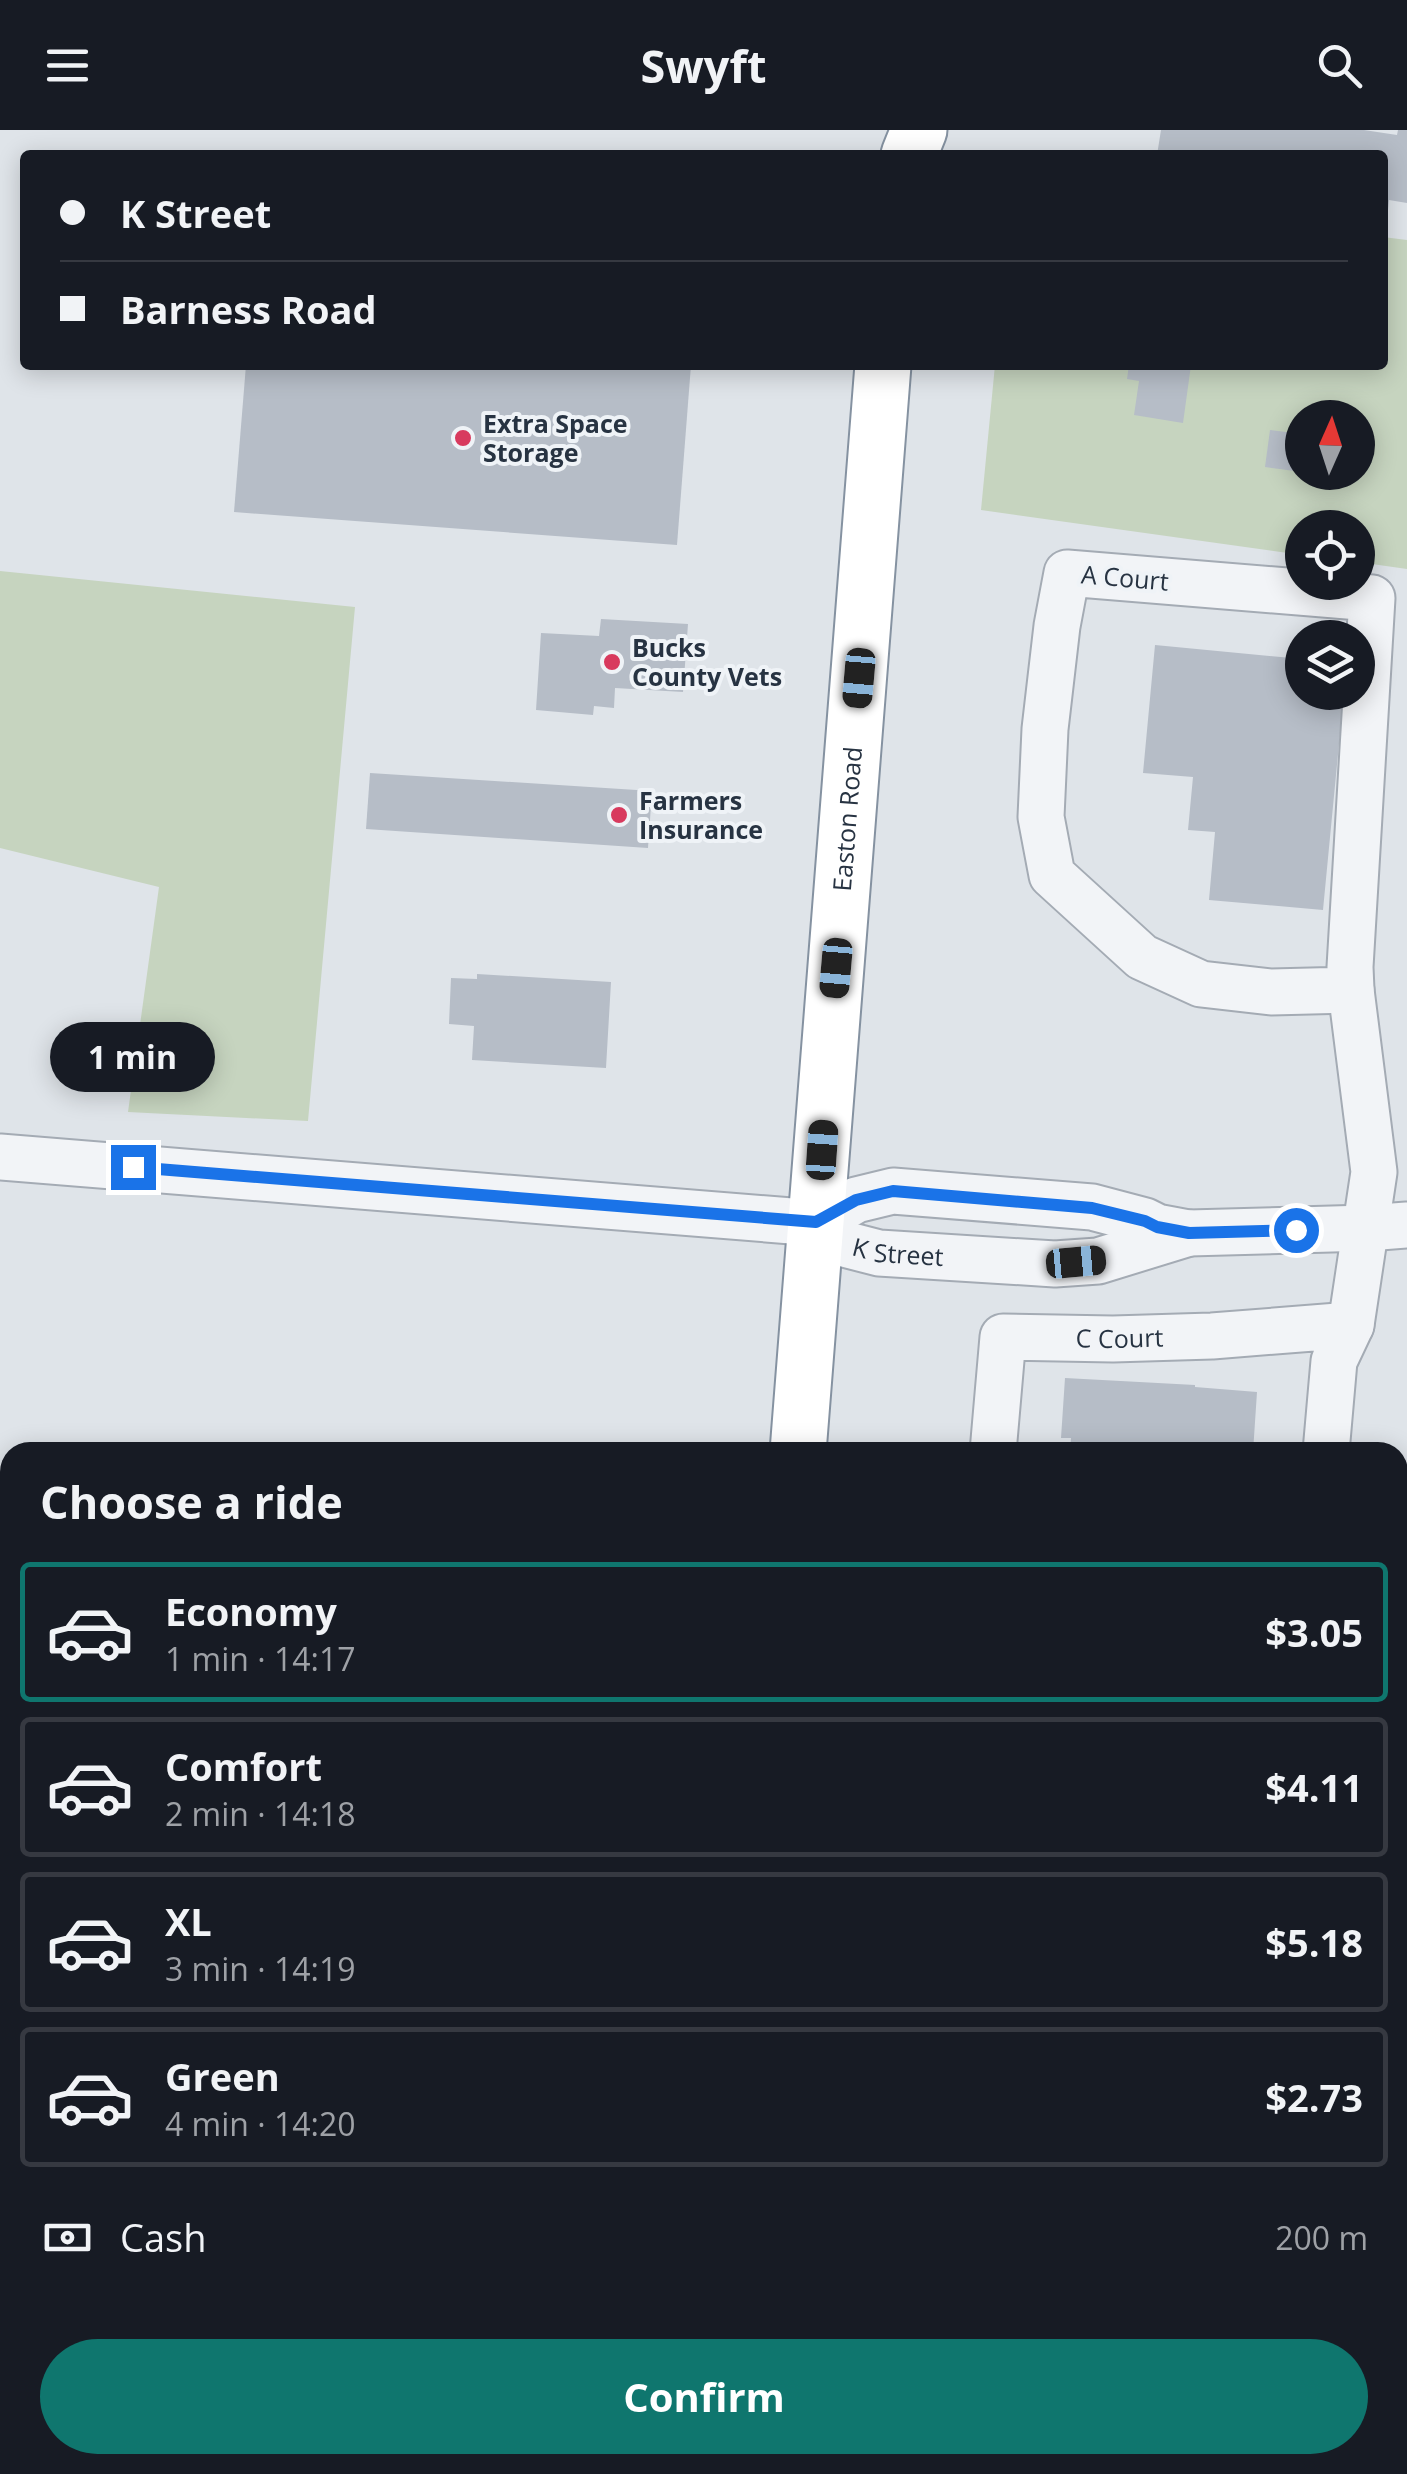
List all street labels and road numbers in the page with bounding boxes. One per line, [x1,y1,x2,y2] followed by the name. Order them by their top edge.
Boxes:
[1080,556,1170,598] street label: A Court
[824,745,869,893] street label: Easton Road
[849,1229,945,1273] street label: K Street
[1075,1319,1164,1355] street label: C Court

